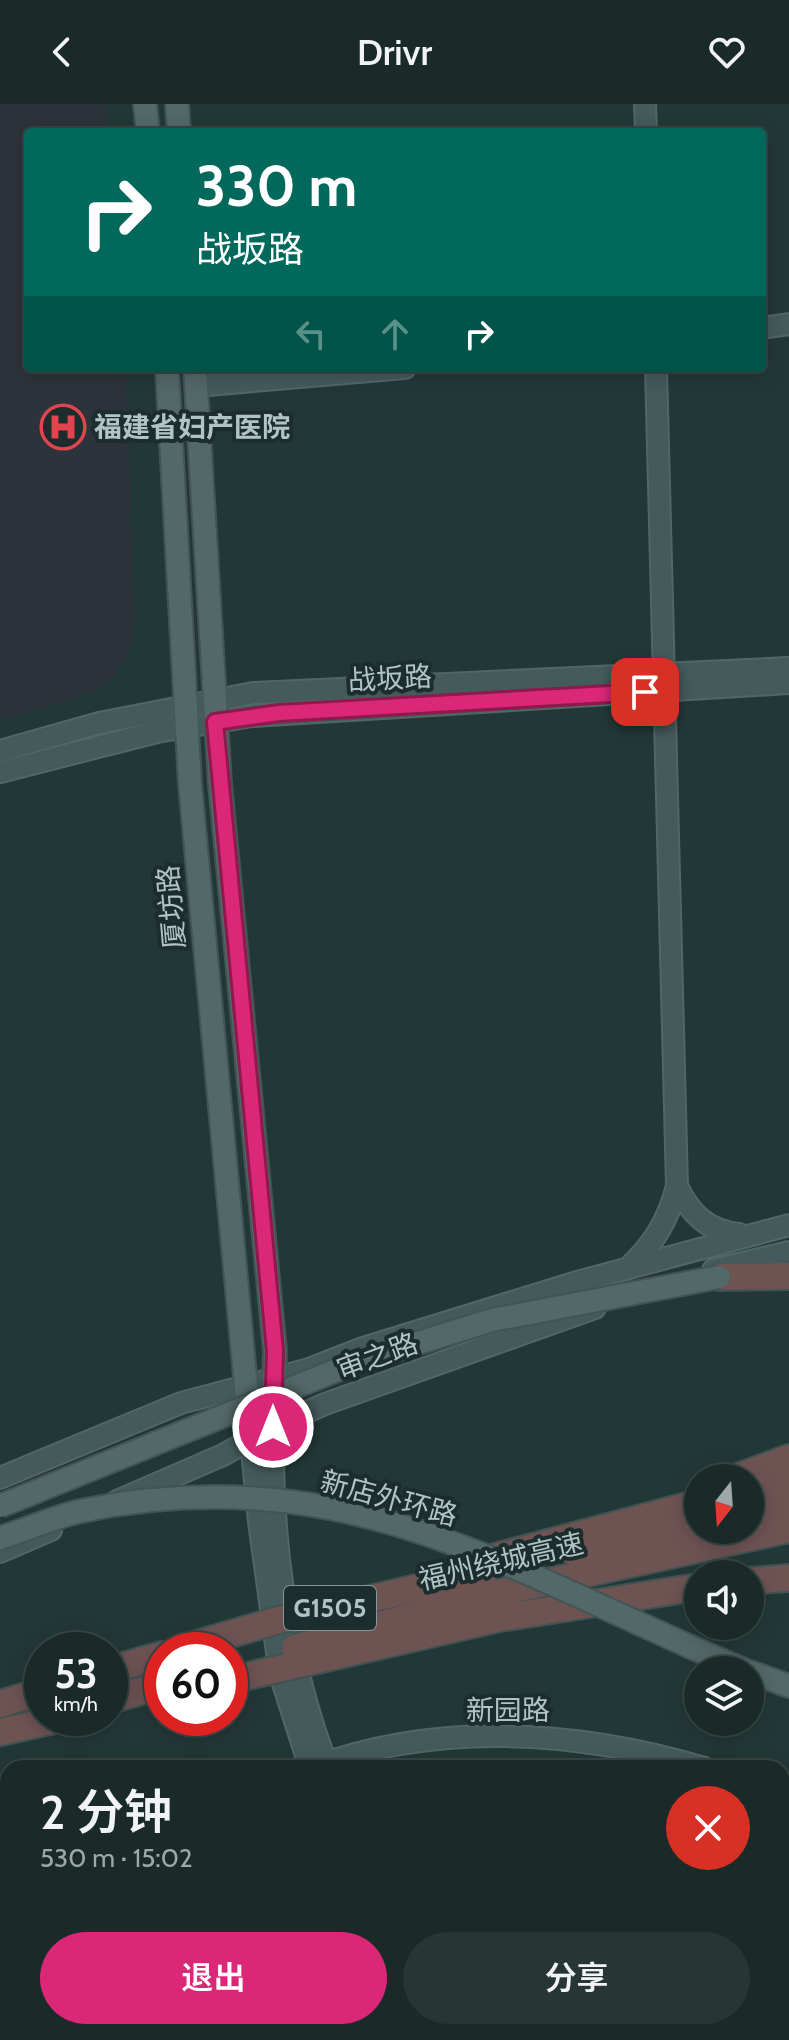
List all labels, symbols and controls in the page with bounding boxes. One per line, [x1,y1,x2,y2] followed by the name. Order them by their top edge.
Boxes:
[40,30,84,74] icon: back
[357,30,432,74] text: Drivr
[705,30,749,74] icon: heart
[196,152,357,220] text: 330 m
[64,160,168,264] icon: right
[196,227,304,271] text: 战坂路
[289,312,333,356] icon: left
[373,312,417,356] icon: ahead
[457,312,501,356] icon: right
[39,403,87,451] hospital icon: 福建省妇产医院
[94,410,290,444] place label: 福建省妇产医院
[611,658,679,726] pin
[347,659,433,697] street label: 战坂路
[623,670,667,714] icon: arrive
[150,864,192,950] street label: 厦坊路
[332,1326,422,1386] street label: 审之路
[231,1385,315,1469] position arrow
[317,1463,461,1533] street label: 新店外环路
[684,1464,764,1544] north arrow
[684,1464,764,1736] map controls
[415,1526,587,1596] street label: 福州绕城高速
[684,1560,764,1640] button: sound
[284,1586,376,1630] road number: G1505
[144,1632,248,1736] speed limit sign: 60
[54,1649,98,1698] text: 53
[684,1656,764,1736] button: layers
[54,1692,98,1716] text: km/h
[466,1693,550,1727] street label: 新园路
[40,1783,172,1841] text: 2 分钟
[666,1786,750,1870] button: close
[40,1842,193,1874] text: 530 m · 15:02
[40,1932,387,2024] button: 退出
[403,1932,750,2024] button: 分享

